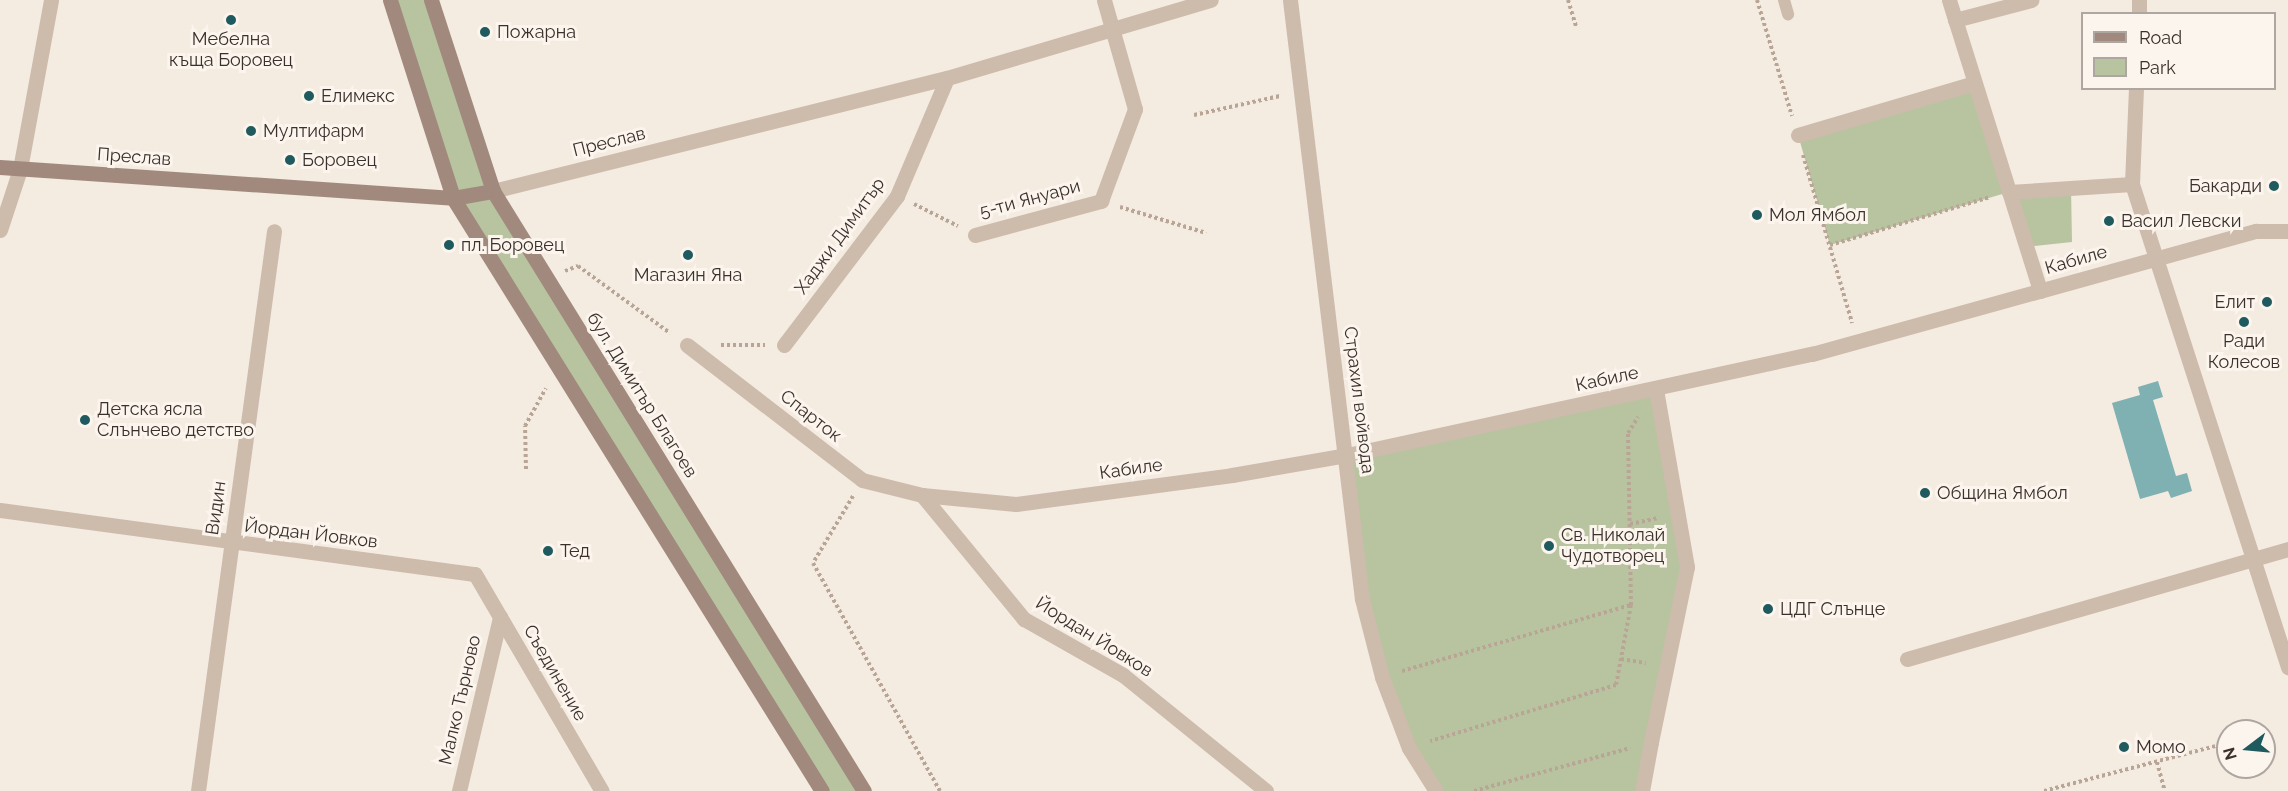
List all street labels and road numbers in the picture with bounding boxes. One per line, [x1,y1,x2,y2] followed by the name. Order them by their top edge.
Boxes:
[570,123,648,161] street label: Преслав
[96,144,172,170] street label: Преслав
[790,174,890,298] street label: Хаджи Димитър
[977,175,1083,223] street label: 5-ти Януари
[2042,241,2110,279] street label: Кабиле
[582,308,702,482] street label: бул. Димитър Благоев
[1339,325,1379,475] street label: Страхил войвода
[1574,362,1640,396] street label: Кабиле
[776,385,846,447] street label: Спарток
[1098,454,1164,484] street label: Кабиле
[202,480,230,536] street label: Видин
[243,515,379,553] street label: Йордан Йовков
[1031,592,1157,682] street label: Йордан Йовков
[519,621,591,725] street label: Съединение
[435,633,485,767] street label: Малко Търново

